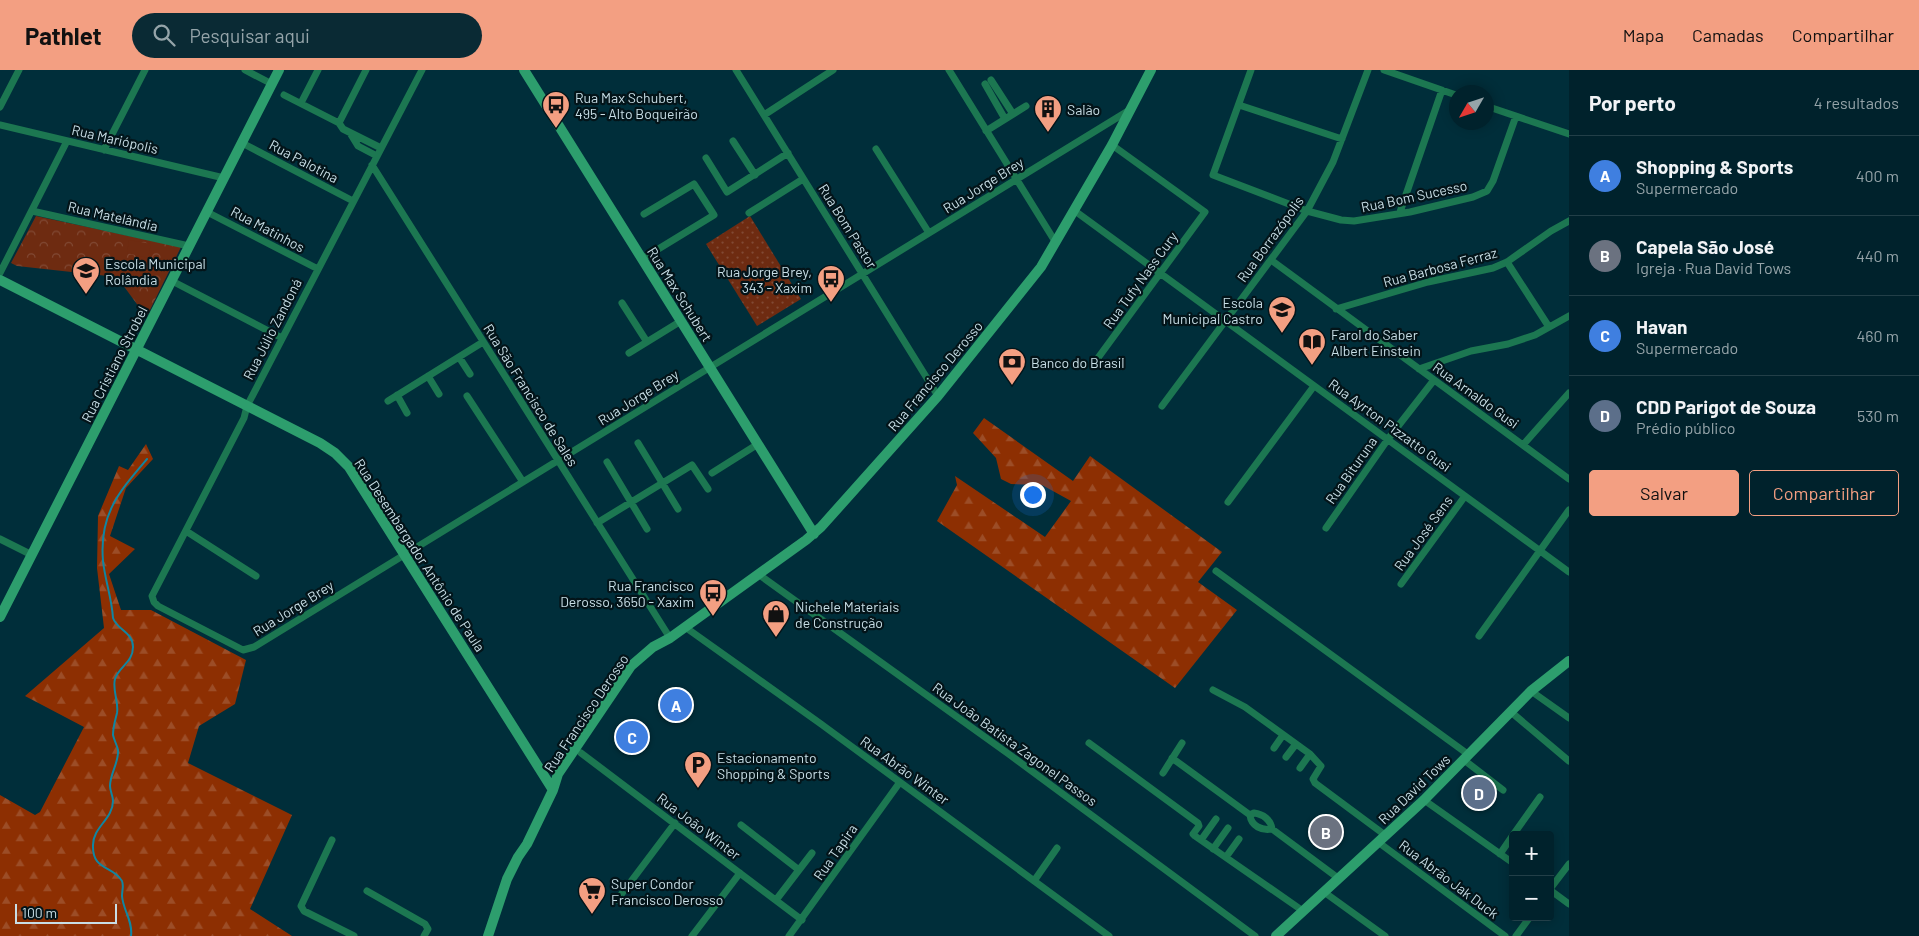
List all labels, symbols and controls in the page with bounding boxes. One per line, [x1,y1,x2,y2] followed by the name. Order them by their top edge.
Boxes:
[132,13,482,58] search box
[25,21,102,50] text: Pathlet
[150,21,178,49] icon: search
[190,24,310,47] text: Pesquisar aqui
[1623,24,1664,46] text: Mapa
[1692,24,1764,46] text: Camadas
[1792,24,1894,46] text: Compartilhar
[1449,85,1494,130] north arrow
[575,89,698,122] place label: Rua Max Schubert, 495 - Alto Boqueirão
[541,90,571,129] bus stop icon: Rua Max Schubert, 495 - Alto Boqueirão
[1589,90,1676,115] text: Por perto
[1814,93,1899,112] text: 4 resultados
[1033,94,1063,133] building icon: Salão
[1067,101,1100,118] place label: Salão
[70,121,160,157] street label: Rua Mariópolis
[267,136,341,186] street label: Rua Palotina
[940,153,1027,217] street label: Rua Jorge Brey
[1636,155,1793,178] text: Shopping & Sports
[1600,166,1610,185] text: A
[1856,166,1899,185] text: 400 m
[1359,176,1469,216] street label: Rua Bom Sucesso
[1636,178,1738,197] text: Supermercado
[815,181,881,271] street label: Rua Bom Pastor
[1233,192,1307,285] street label: Rua Borrazópolis
[66,197,160,235] street label: Rua Matelândia
[228,202,308,256] street label: Rua Matinhos
[1099,228,1181,332] street label: Rua Tufy Nass Cury
[1636,235,1774,258] text: Capela São José
[644,243,716,345] street label: Rua Max Schubert
[1381,244,1499,290] street label: Rua Barbosa Ferraz
[1600,246,1610,265] text: B
[1856,246,1899,265] text: 440 m
[105,255,206,288] place label: Escola Municipal Rolândia
[71,256,101,295] school or university icon: Escola Municipal Rolândia
[1636,258,1791,277] text: Igreja · Rua David Tows
[717,263,812,296] place label: Rua Jorge Brey, 343 - Xaxim
[816,264,846,303] bus stop icon: Rua Jorge Brey, 343 - Xaxim
[239,276,305,382] street label: Rua Júlio Zandoná
[1163,294,1263,327] place label: Escola Municipal Castro
[1267,295,1297,334] school or university icon: Escola Municipal Castro
[77,303,151,425] street label: Rua Cristiano Strobel
[1636,315,1688,338] text: Havan
[884,318,986,434] street label: Rua Francisco Derosso
[480,321,582,470] street label: Rua São Francisco de Sales
[1331,326,1421,359] place label: Farol do Saber Albert Einstein
[1600,326,1610,345] text: C
[1856,326,1899,345] text: 460 m
[1297,327,1327,366] library icon: Farol do Saber Albert Einstein
[1636,338,1738,357] text: Supermercado
[997,347,1027,386] bank icon: Banco do Brasil
[1031,354,1125,371] place label: Banco do Brasil
[1430,358,1522,432] street label: Rua Arnaldo Gusi
[595,365,682,429] street label: Rua Jorge Brey
[1326,375,1454,475] street label: Rua Ayrton Pizzatto Gusi
[1636,395,1816,418] text: CDD Parigot de Souza
[1600,406,1610,425] text: D
[1857,406,1899,425] text: 530 m
[1636,418,1735,437] text: Prédio público
[1322,433,1380,507] street label: Rua Bituruna
[351,455,489,655] street label: Rua Desembargador Antônio de Paula
[1589,470,1739,516] button: Salvar
[1749,470,1899,516] button: Compartilhar
[1020,482,1046,508] your location
[1390,492,1456,574] street label: Rua José Sens
[250,576,337,640] street label: Rua Jorge Brey
[560,577,694,610] place label: Rua Francisco Derosso, 3650 - Xaxim
[698,578,728,617] bus stop icon: Rua Francisco Derosso, 3650 - Xaxim
[795,598,900,631] place label: Nichele Materiais de Construção
[761,599,791,638] shop icon: Nichele Materiais de Construção
[540,651,632,775] street label: Rua Francisco Derosso
[929,679,1101,810] street label: Rua João Batista Zagonel Passos
[660,686,692,724] pin: A
[616,718,648,756] pin: C
[857,732,953,808] street label: Rua Abrão Winter
[717,749,830,782] place label: Estacionamento Shopping & Sports
[683,750,713,789] parking icon: Estacionamento Shopping & Sports
[1375,750,1454,827] street label: Rua David Tows
[1463,774,1495,812] pin: D
[654,789,744,863] street label: Rua João Winter
[1310,813,1342,851] pin: B
[810,821,860,883] street label: Rua Tapira
[1509,831,1554,921] map controls
[1509,831,1554,876] button: +
[1396,836,1502,922] street label: Rua Abrão Jak Duck
[611,875,723,908] place label: Super Condor Francisco Derosso
[577,876,607,915] supermarket icon: Super Condor Francisco Derosso
[1509,876,1554,921] button: −
[15,901,118,924] scale bar
[22,904,57,921] text: 100 m

